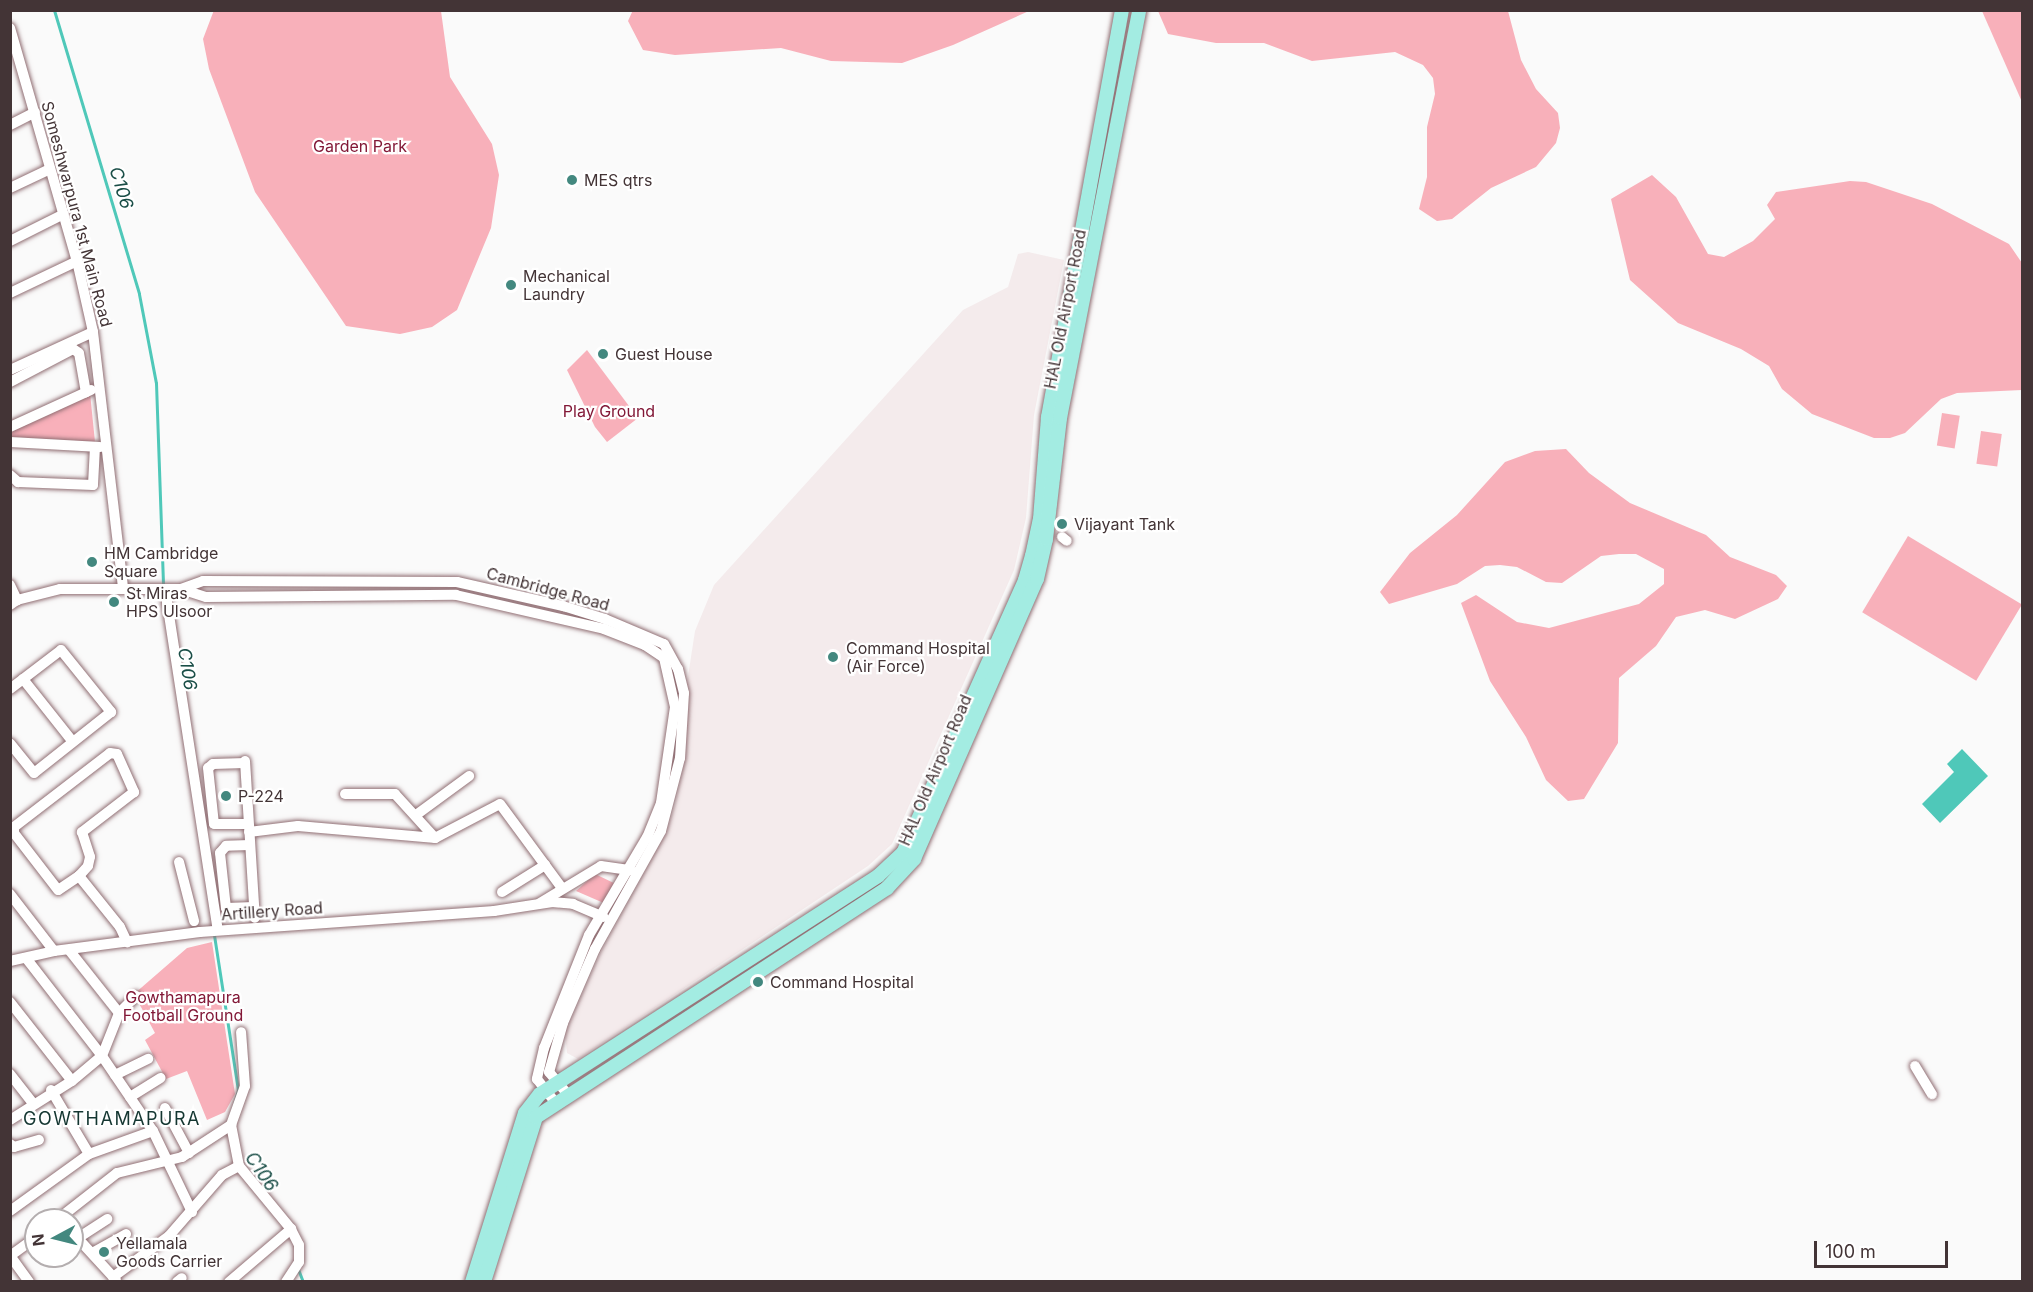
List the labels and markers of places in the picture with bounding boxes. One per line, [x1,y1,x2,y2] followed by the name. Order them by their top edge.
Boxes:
[584,170,652,190] place label: MES qtrs
[565,173,579,187] marker: MES qtrs
[523,266,610,304] place label: Mechanical Laundry
[504,278,518,292] marker: Mechanical Laundry
[615,344,713,364] place label: Guest House
[596,347,610,361] marker: Guest House
[1074,514,1175,534] place label: Vijayant Tank
[1055,517,1069,531] marker: Vijayant Tank
[104,543,218,581] place label: HM Cambridge Square
[85,555,99,569] marker: HM Cambridge Square
[126,583,212,621] place label: St Miras HPS Ulsoor
[107,595,121,609] marker: St Miras HPS Ulsoor
[846,638,990,676] place label: Command Hospital (Air Force)
[824,648,842,666] marker: Command Hospital (Air Force)
[238,786,284,806] place label: P-224
[219,789,233,803] marker: P-224
[770,972,914,992] place label: Command Hospital
[751,975,765,989] marker: Command Hospital
[116,1233,222,1271] place label: Yellamala Goods Carrier
[97,1245,111,1259] marker: Yellamala Goods Carrier

